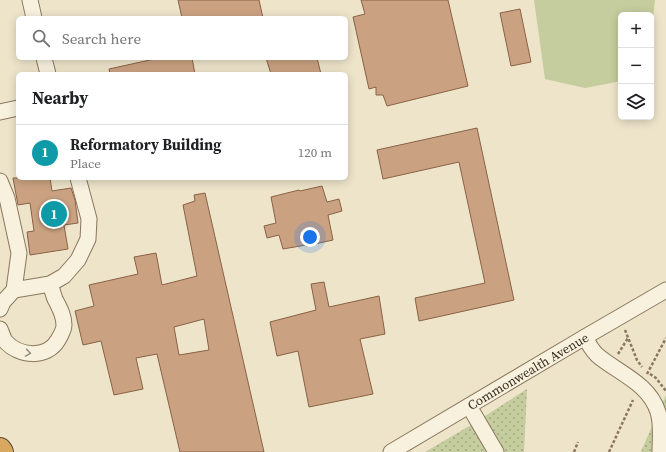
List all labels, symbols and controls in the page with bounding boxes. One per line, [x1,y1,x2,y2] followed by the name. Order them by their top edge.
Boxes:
[618,12,654,120] map controls
[618,12,654,48] button: +
[16,16,348,60] search box
[30,27,52,49] icon: search
[62,28,141,49] text: Search here
[618,48,654,84] button: −
[618,84,654,120] button: layers
[32,86,88,110] text: Nearby
[70,134,221,155] text: Reformatory Building
[41,144,49,161] text: 1
[298,144,332,161] text: 120 m
[70,155,101,172] text: Place
[41,199,67,229] pin: 1
[300,227,320,247] your location
[464,329,592,414] street label: Commonwealth Avenue
[25,348,31,357] one-way arrow

